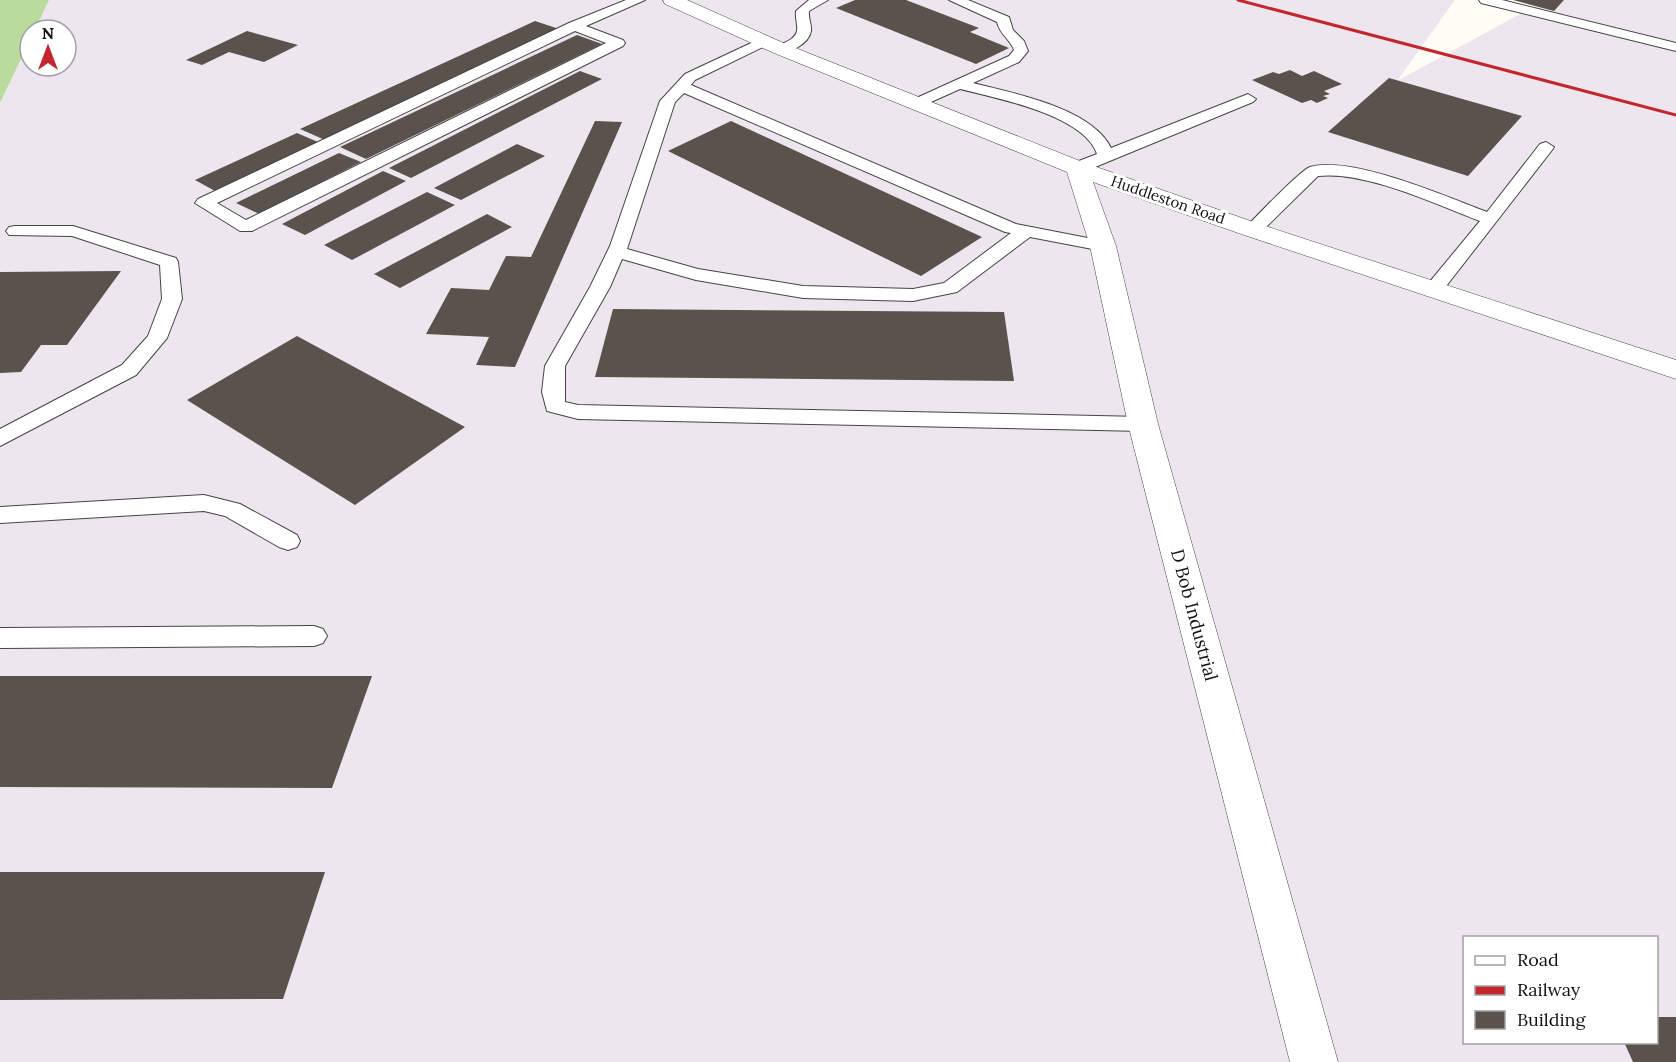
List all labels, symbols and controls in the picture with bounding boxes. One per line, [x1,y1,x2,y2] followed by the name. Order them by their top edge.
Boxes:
[18,18,78,78] north arrow
[42,23,54,43] text: N
[1108,171,1228,228] street label: Huddleston Road
[1166,546,1223,683] street label: D Bob Industrial
[1463,936,1658,1044] legend
[1517,948,1559,971] text: Road
[1517,978,1581,1001] text: Railway
[1517,1008,1587,1031] text: Building

